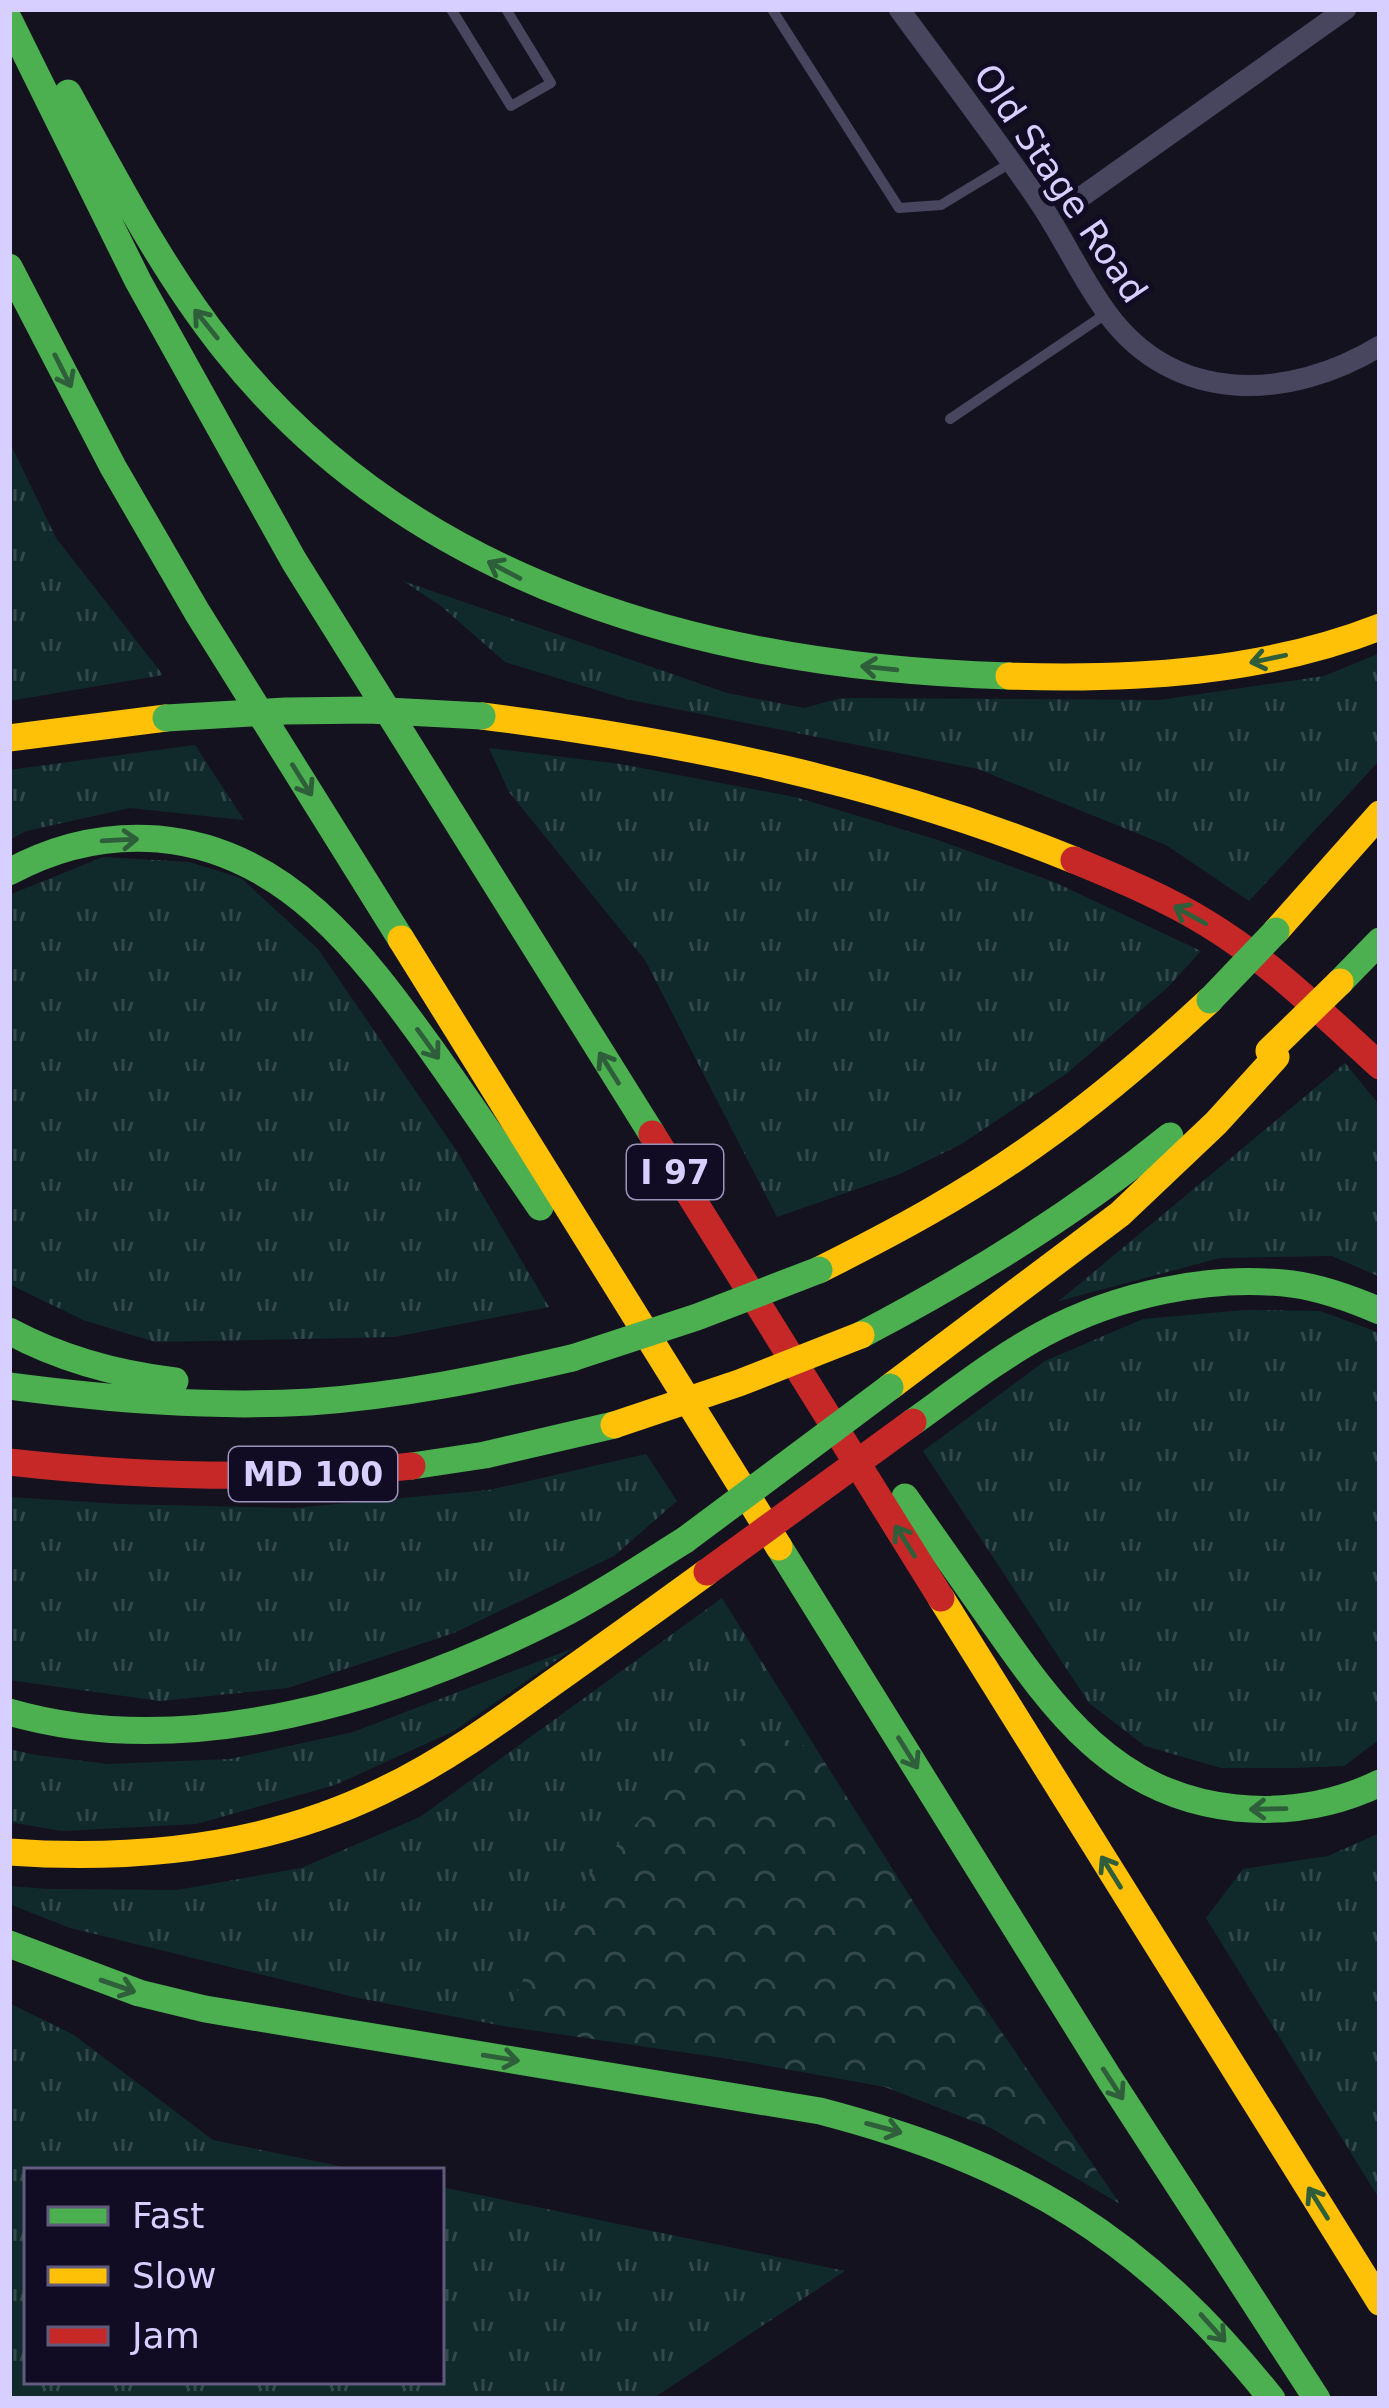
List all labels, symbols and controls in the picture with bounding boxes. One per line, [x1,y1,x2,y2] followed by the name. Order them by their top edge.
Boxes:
[966,56,1155,310] street label: Old Stage Road
[192,309,220,340] one-way arrow
[52,352,75,387] one-way arrow
[487,558,522,581] one-way arrow
[1249,649,1288,671] one-way arrow
[860,656,899,679] one-way arrow
[290,762,314,796] one-way arrow
[100,828,139,851] one-way arrow
[1174,903,1209,927] one-way arrow
[415,1027,441,1060] one-way arrow
[597,1052,621,1086] one-way arrow
[627,1145,723,1199] road number: I 97
[229,1447,397,1501] road number: MD 100
[893,1524,917,1558] one-way arrow
[896,1735,920,1769] one-way arrow
[1249,1797,1288,1820] one-way arrow
[1099,1856,1123,1890] one-way arrow
[99,1977,136,1998] one-way arrow
[481,2048,520,2071] one-way arrow
[1101,2066,1126,2100] one-way arrow
[865,2119,903,2141] one-way arrow
[24,2168,444,2384] legend
[1306,2186,1330,2220] one-way arrow
[132,2195,204,2236] text: Fast
[132,2255,216,2296] text: Slow
[1199,2313,1226,2343] one-way arrow
[130,2315,200,2356] text: Jam

